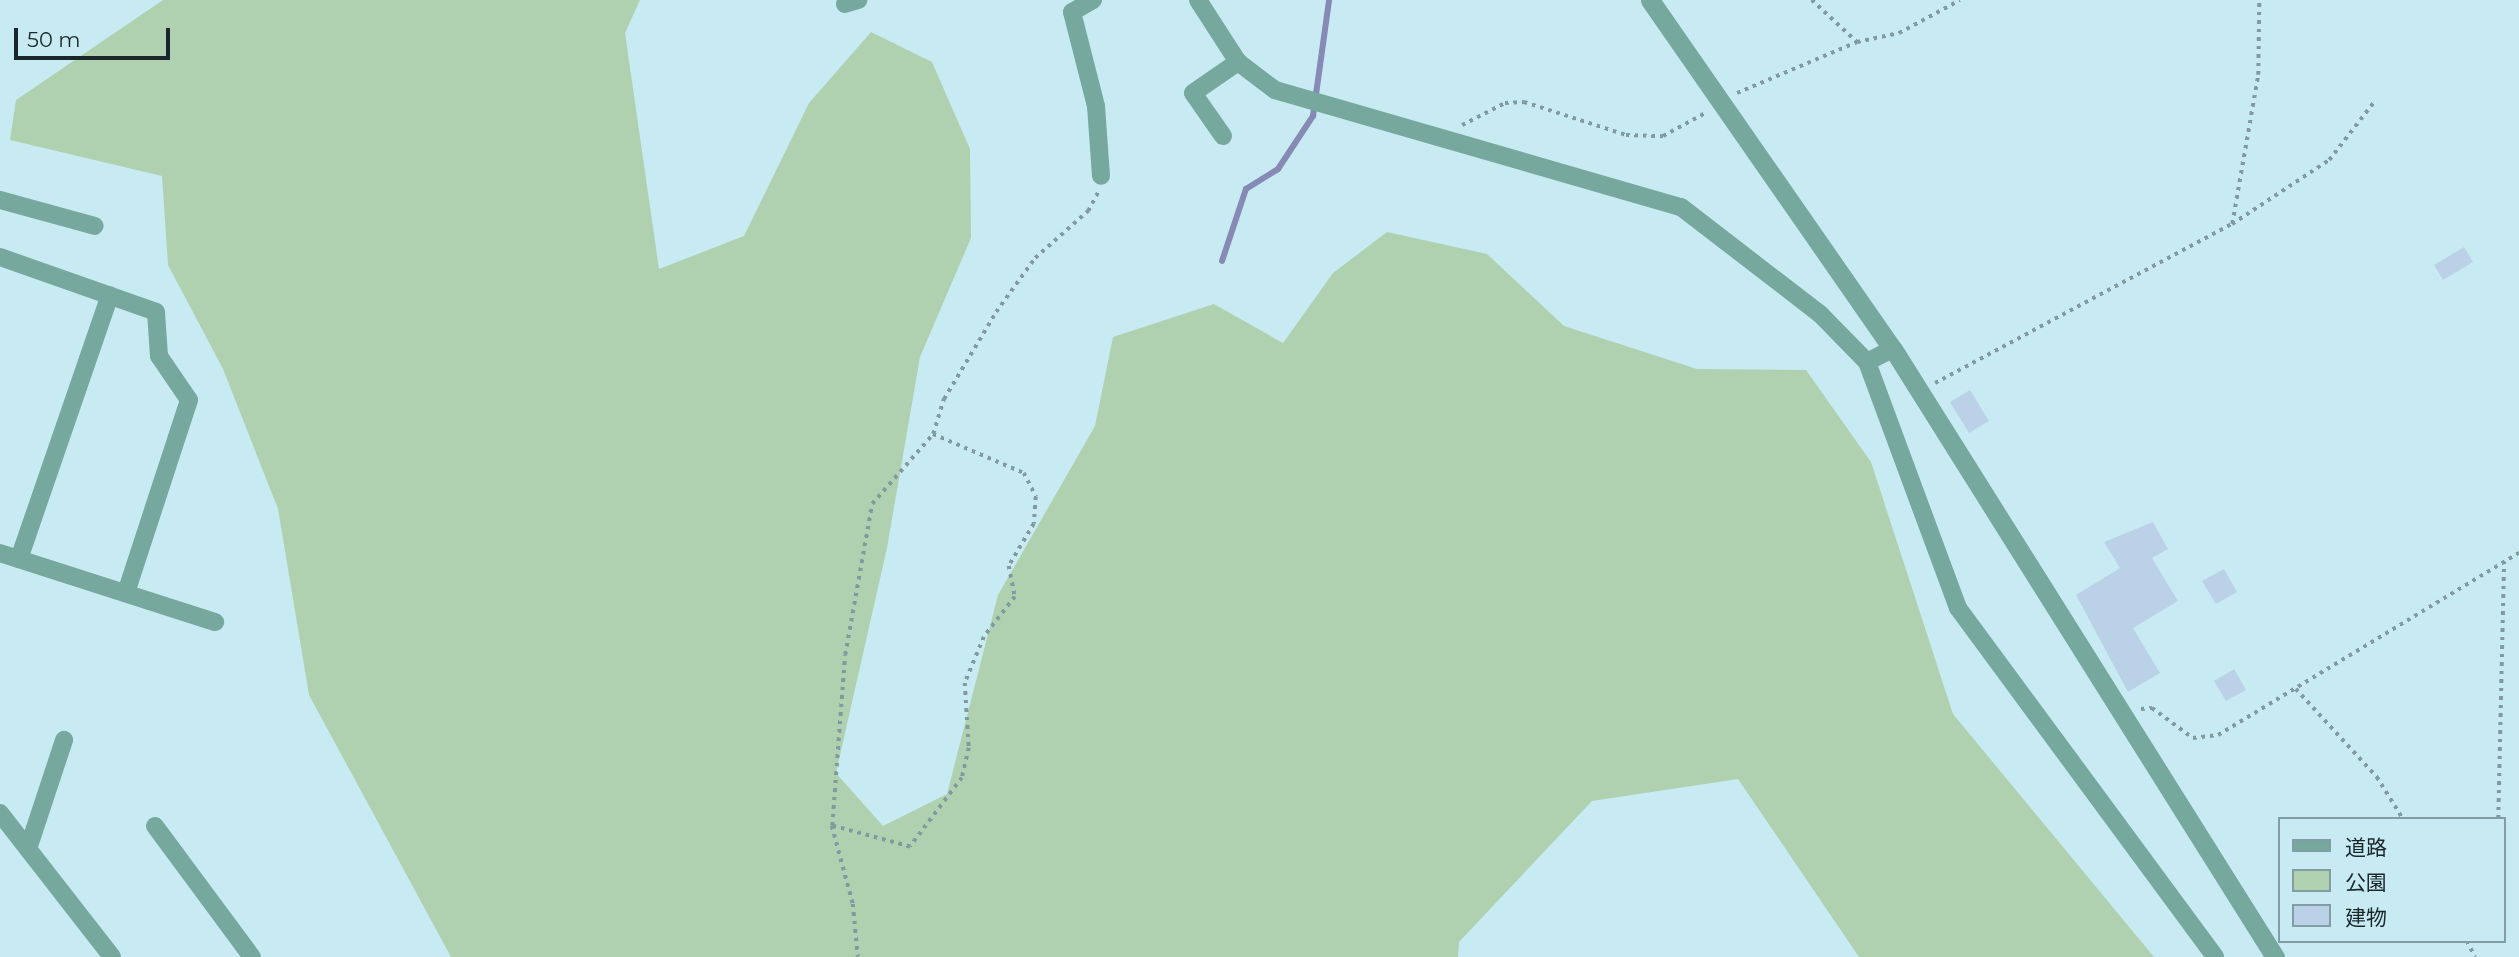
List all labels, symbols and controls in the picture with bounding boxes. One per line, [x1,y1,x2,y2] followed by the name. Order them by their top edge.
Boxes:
[18,14,173,58] scale bar
[27,27,81,52] text: 50 m
[2278,817,2505,943] legend
[2345,835,2387,860] text: 道路
[2345,870,2387,895] text: 公園
[2345,905,2387,930] text: 建物

